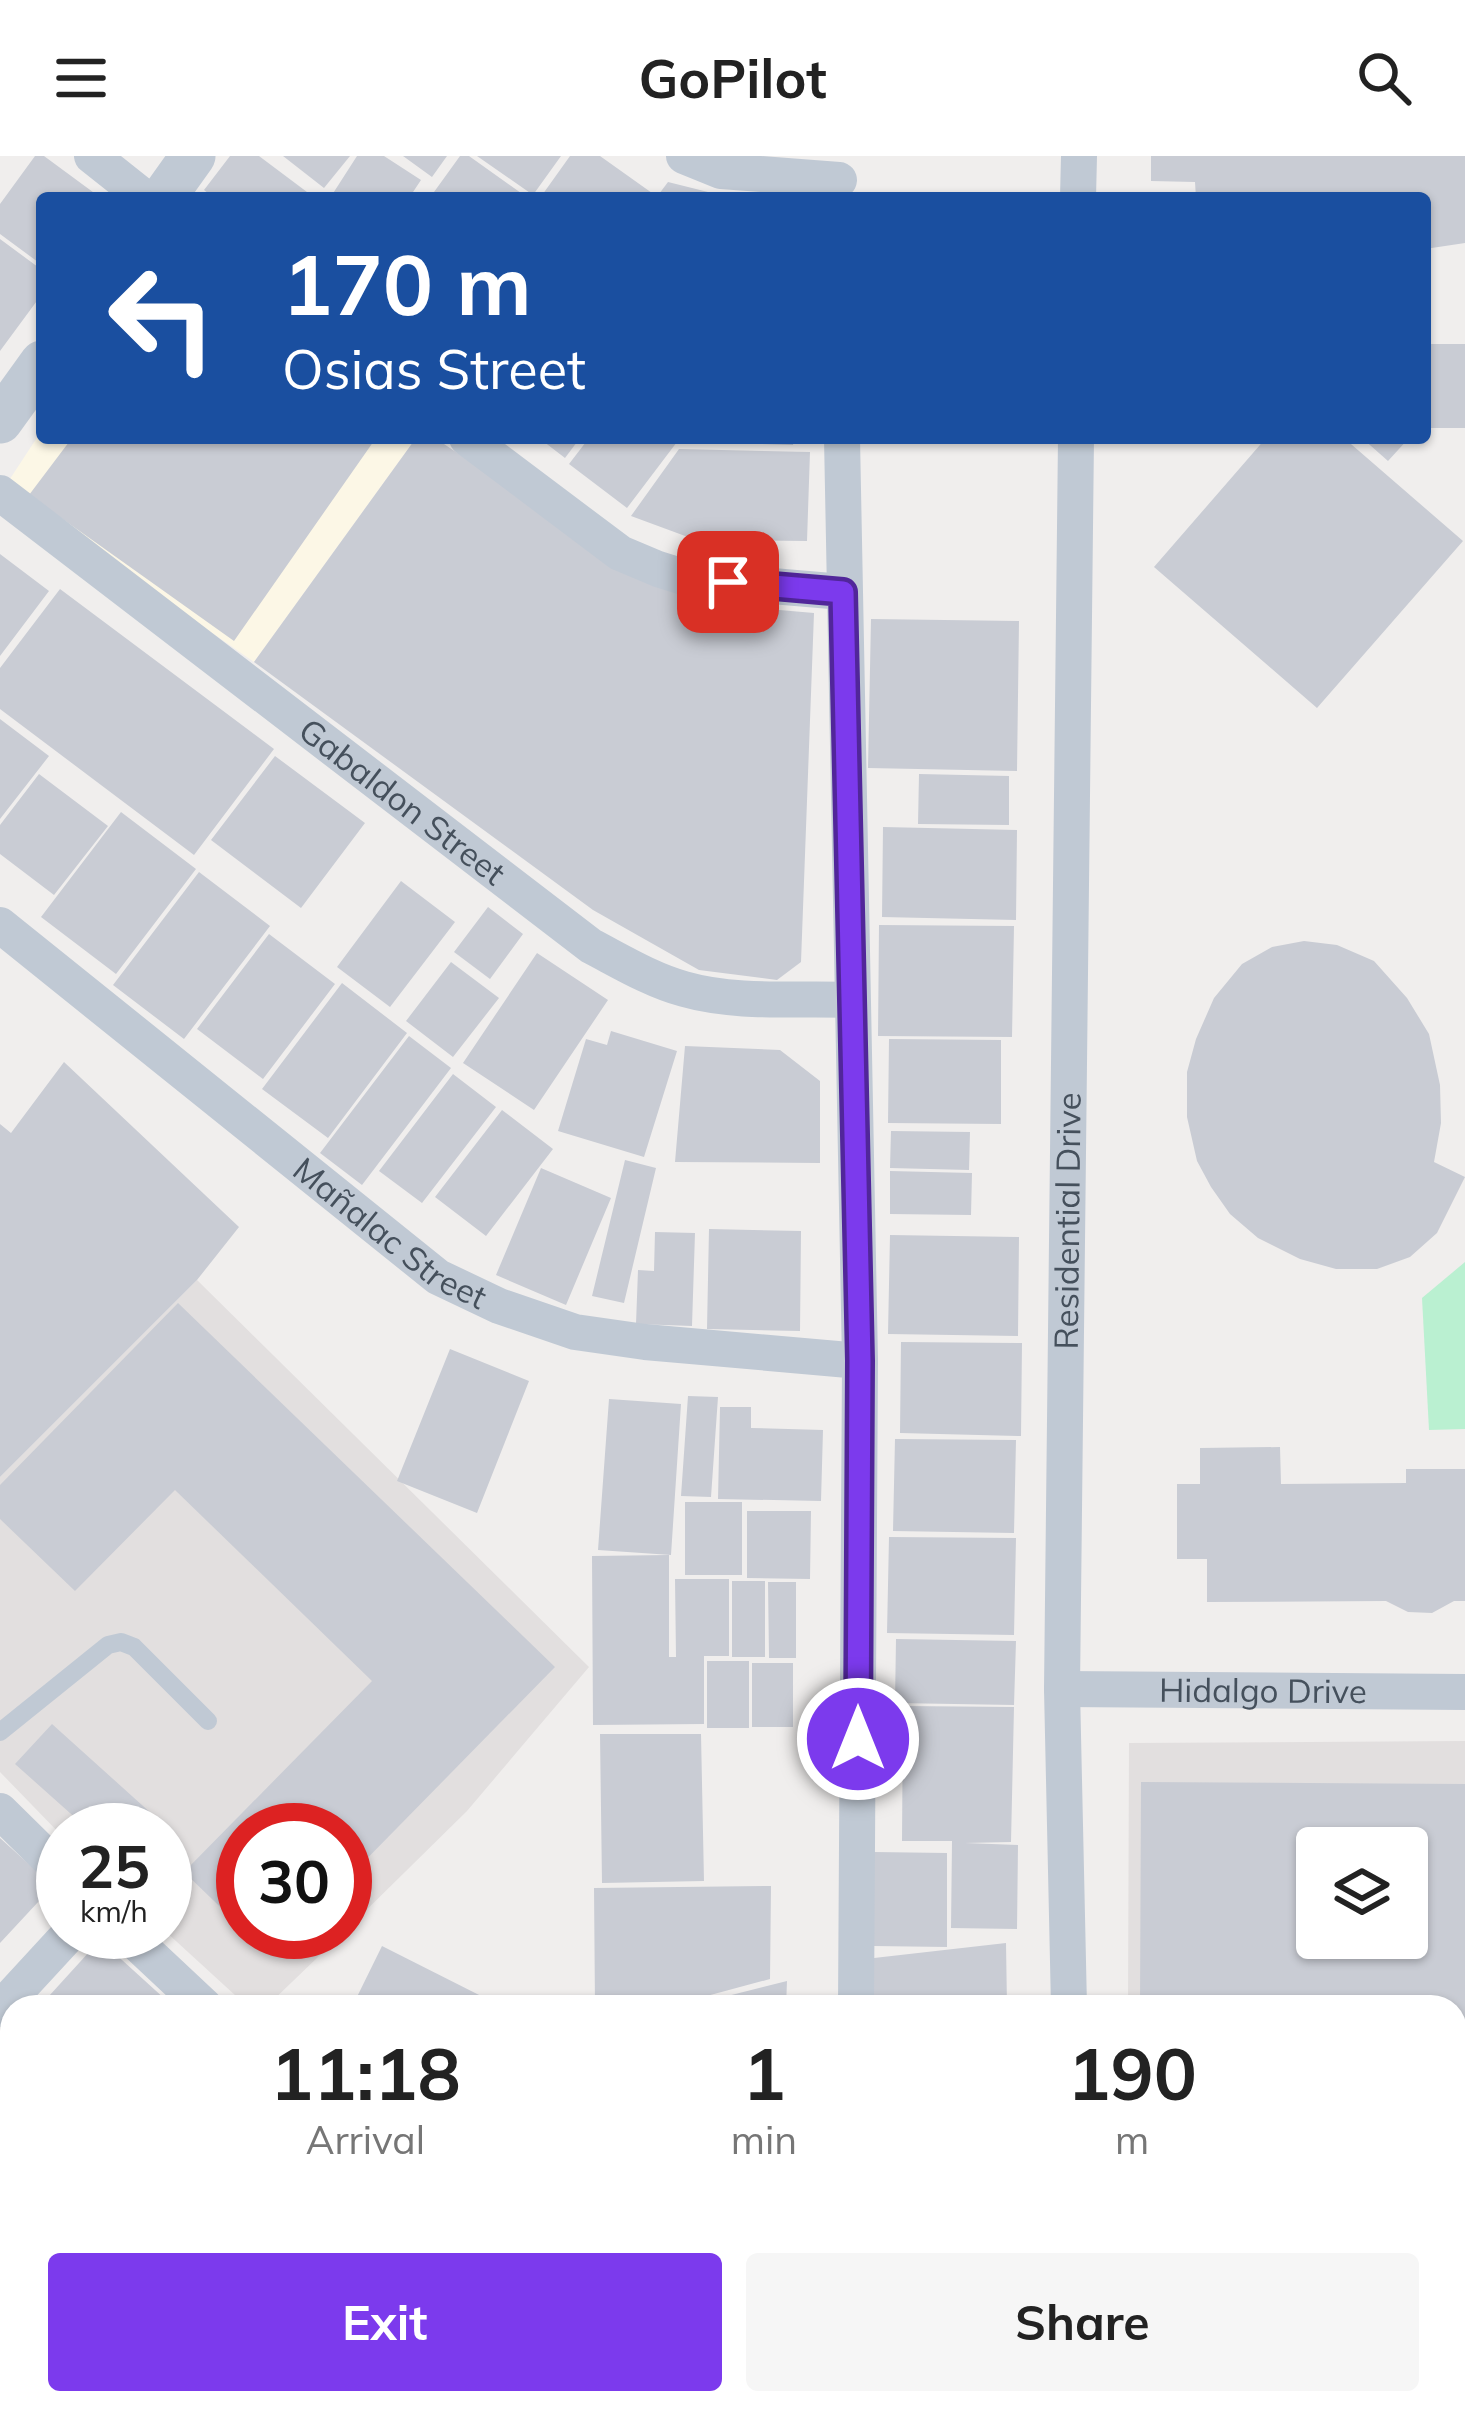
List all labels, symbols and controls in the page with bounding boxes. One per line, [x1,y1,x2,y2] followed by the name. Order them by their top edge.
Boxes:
[638,44,827,112] text: GoPilot
[48,45,114,111] icon: menu
[1351,45,1417,111] icon: search
[282,231,532,336] text: 170 m
[84,240,240,396] icon: left
[282,335,586,403] text: Osias Street
[677,531,779,633] pin
[695,549,761,615] icon: arrive
[291,709,514,893] street label: Gabaldon Street
[1045,1092,1089,1350] street label: Residential Drive
[286,1148,494,1317] street label: Mañalac Street
[1159,1669,1367,1711] street label: Hidalgo Drive
[795,1676,921,1802] position arrow
[216,1803,372,1959] speed limit sign: 30
[1296,1827,1428,1959] map controls
[1296,1827,1428,1959] button: layers
[78,1828,150,1903] text: 25
[80,1892,148,1930] text: km/h
[270,2028,461,2118] text: 11:18
[742,2028,786,2118] text: 1
[1067,2028,1197,2118] text: 190
[306,2115,425,2164] text: Arrival
[731,2115,797,2164] text: min
[1115,2115,1149,2164] text: m
[48,2253,722,2391] button: Exit
[746,2253,1419,2391] button: Share

